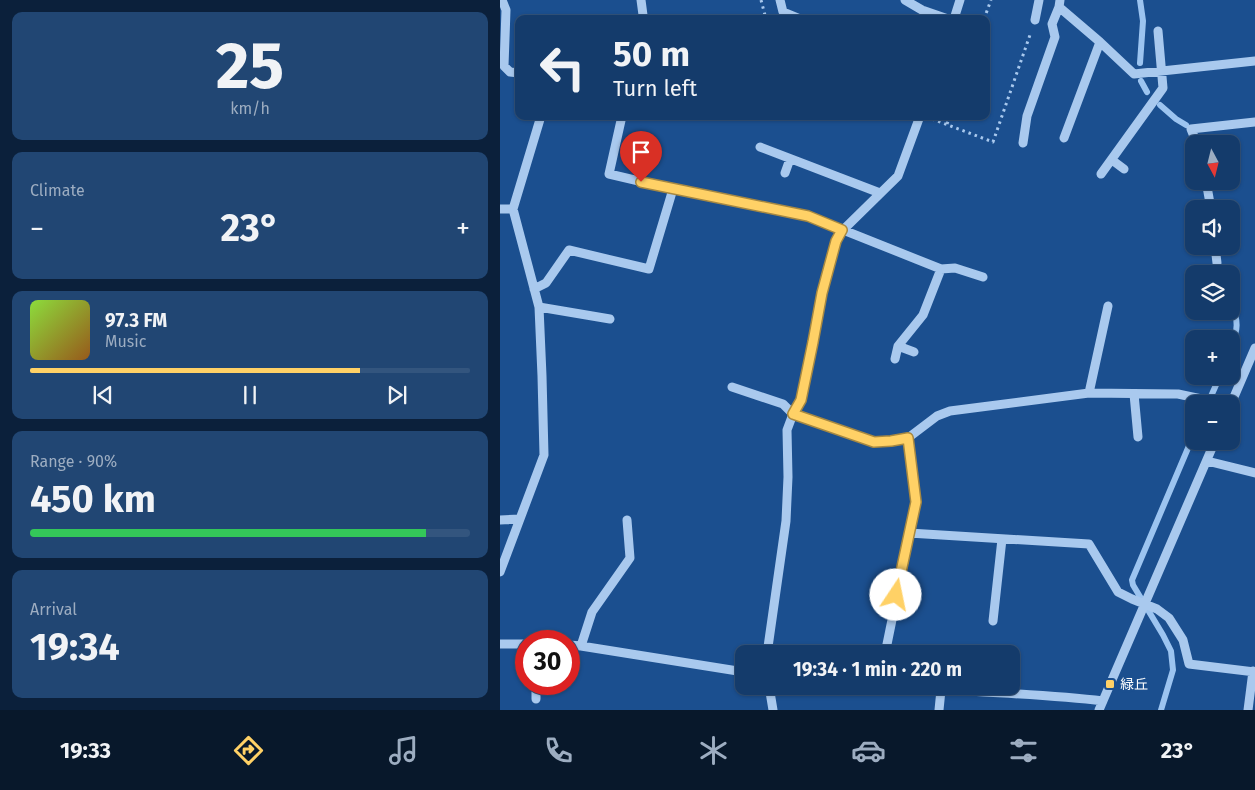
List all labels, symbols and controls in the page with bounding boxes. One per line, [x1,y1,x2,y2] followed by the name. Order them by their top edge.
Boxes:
[216,27,284,105] text: 25
[613,33,690,75] text: 50 m
[530,35,595,100] icon: left
[613,75,697,102] text: Turn left
[230,99,270,118] text: km/h
[620,131,662,182] pin
[1185,135,1240,190] north arrow
[1185,135,1240,450] map controls
[627,138,655,166] icon: arrive
[30,181,85,200] text: Climate
[1185,200,1240,255] button: sound
[221,205,280,251] text: 23°
[30,212,44,245] text: −
[456,212,470,245] text: +
[1185,265,1240,320] button: layers
[105,309,167,332] text: 97.3 FM
[1185,330,1240,385] button: +
[105,332,146,351] text: Music
[89,381,117,409] icon: previous
[236,381,264,409] icon: pause
[383,381,411,409] icon: next
[1185,395,1240,450] button: −
[30,452,117,471] text: Range · 90%
[30,476,156,522] text: 450 km
[869,568,921,620] position arrow
[30,600,77,619] text: Arrival
[30,624,120,670] text: 19:34
[515,630,580,695] speed limit sign: 30
[793,658,962,681] text: 19:34 · 1 min · 220 m
[1120,676,1148,693] place label: 緑丘
[1104,678,1116,690] marker: 緑丘
[231,733,266,768] icon: directions
[386,733,421,768] icon: music
[541,733,576,768] icon: phone
[696,733,731,768] icon: climate
[851,733,886,768] icon: car
[1006,733,1041,768] icon: filters
[60,737,111,764] text: 19:33
[1161,737,1195,764] text: 23°

